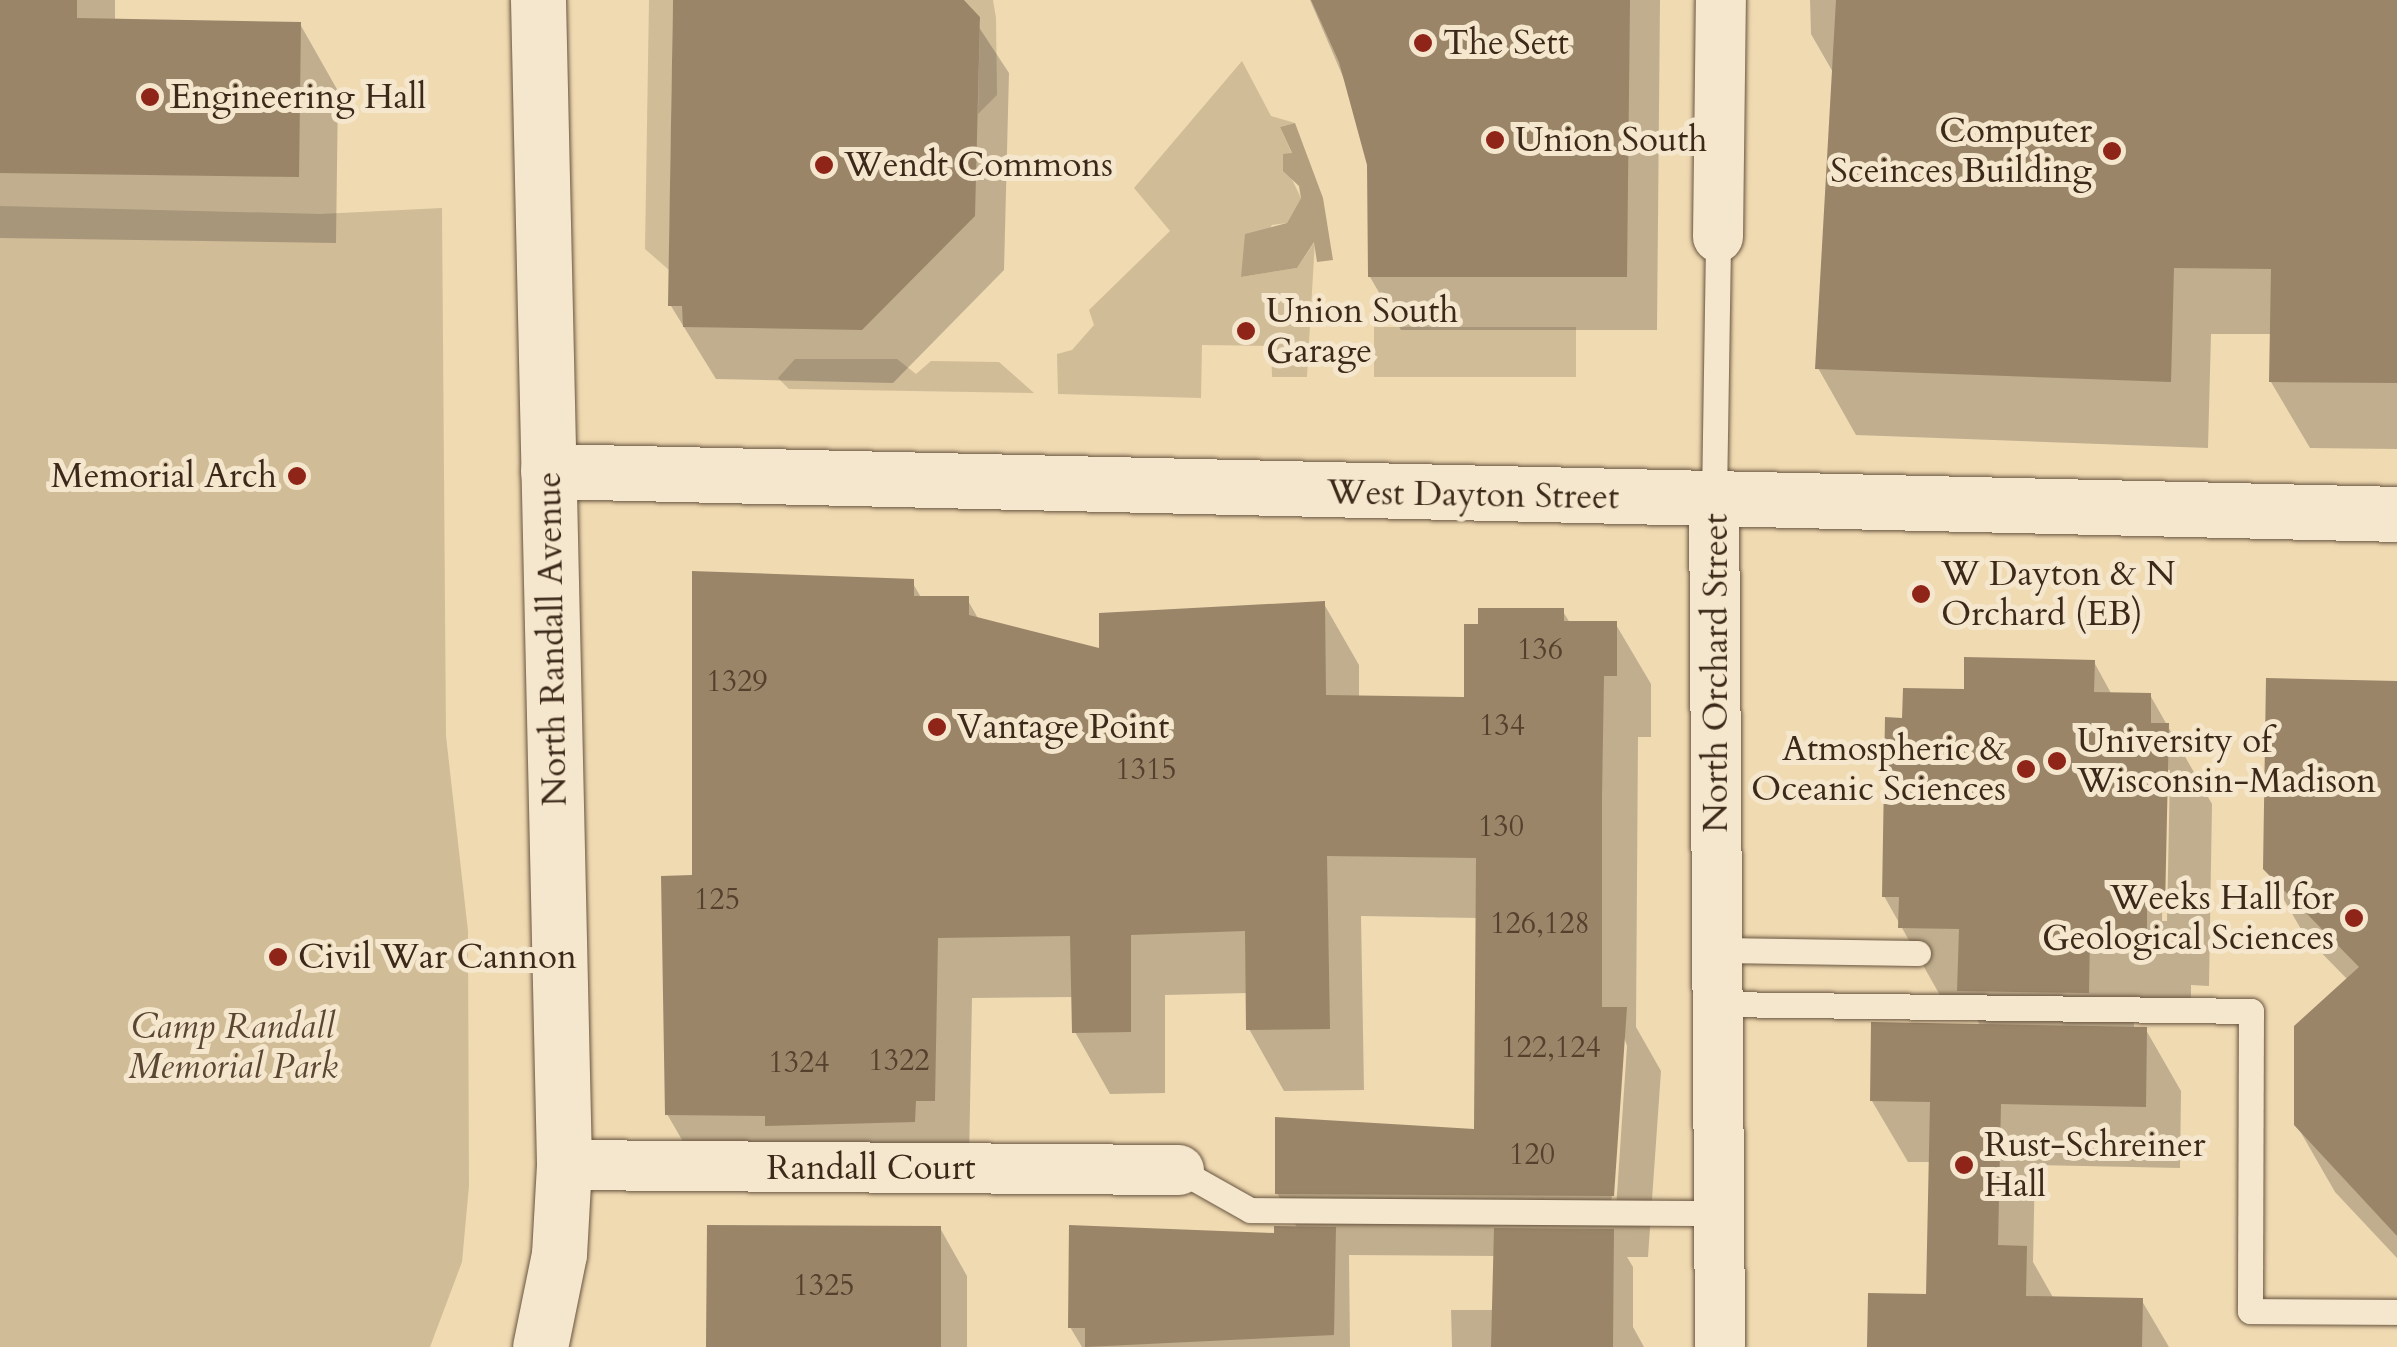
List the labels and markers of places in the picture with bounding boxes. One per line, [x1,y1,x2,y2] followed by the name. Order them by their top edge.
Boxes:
[1443,22,1569,64] place label: The Sett
[1412,32,1434,54] marker: The Sett
[170,76,426,118] place label: Engineering Hall
[139,86,161,108] marker: Engineering Hall
[1830,110,2092,192] place label: Computer Sceinces Building
[1515,119,1707,161] place label: Union South
[1484,129,1506,151] marker: Union South
[2101,140,2123,162] marker: Computer Sceinces Building
[844,144,1113,186] place label: Wendt Commons
[813,154,835,176] marker: Wendt Commons
[1266,290,1458,372] place label: Union South Garage
[1235,320,1257,342] marker: Union South Garage
[51,455,277,497] place label: Memorial Arch
[286,465,308,487] marker: Memorial Arch
[1941,553,2176,635] place label: W Dayton & N Orchard (EB)
[1910,583,1932,605] marker: W Dayton & N Orchard (EB)
[957,706,1169,748] place label: Vantage Point
[926,716,948,738] marker: Vantage Point
[2077,720,2376,802] place label: University of Wisconsin-Madison
[1751,728,2006,810] place label: Atmospheric & Oceanic Sciences
[2046,750,2068,772] marker: University of Wisconsin-Madison
[2015,758,2037,780] marker: Atmospheric & Oceanic Sciences
[2042,877,2334,959] place label: Weeks Hall for Geological Sciences
[2343,907,2365,929] marker: Weeks Hall for Geological Sciences
[298,936,577,978] place label: Civil War Cannon
[267,946,289,968] marker: Civil War Cannon
[1984,1124,2206,1206] place label: Rust-Schreiner Hall
[1953,1154,1975,1176] marker: Rust-Schreiner Hall

